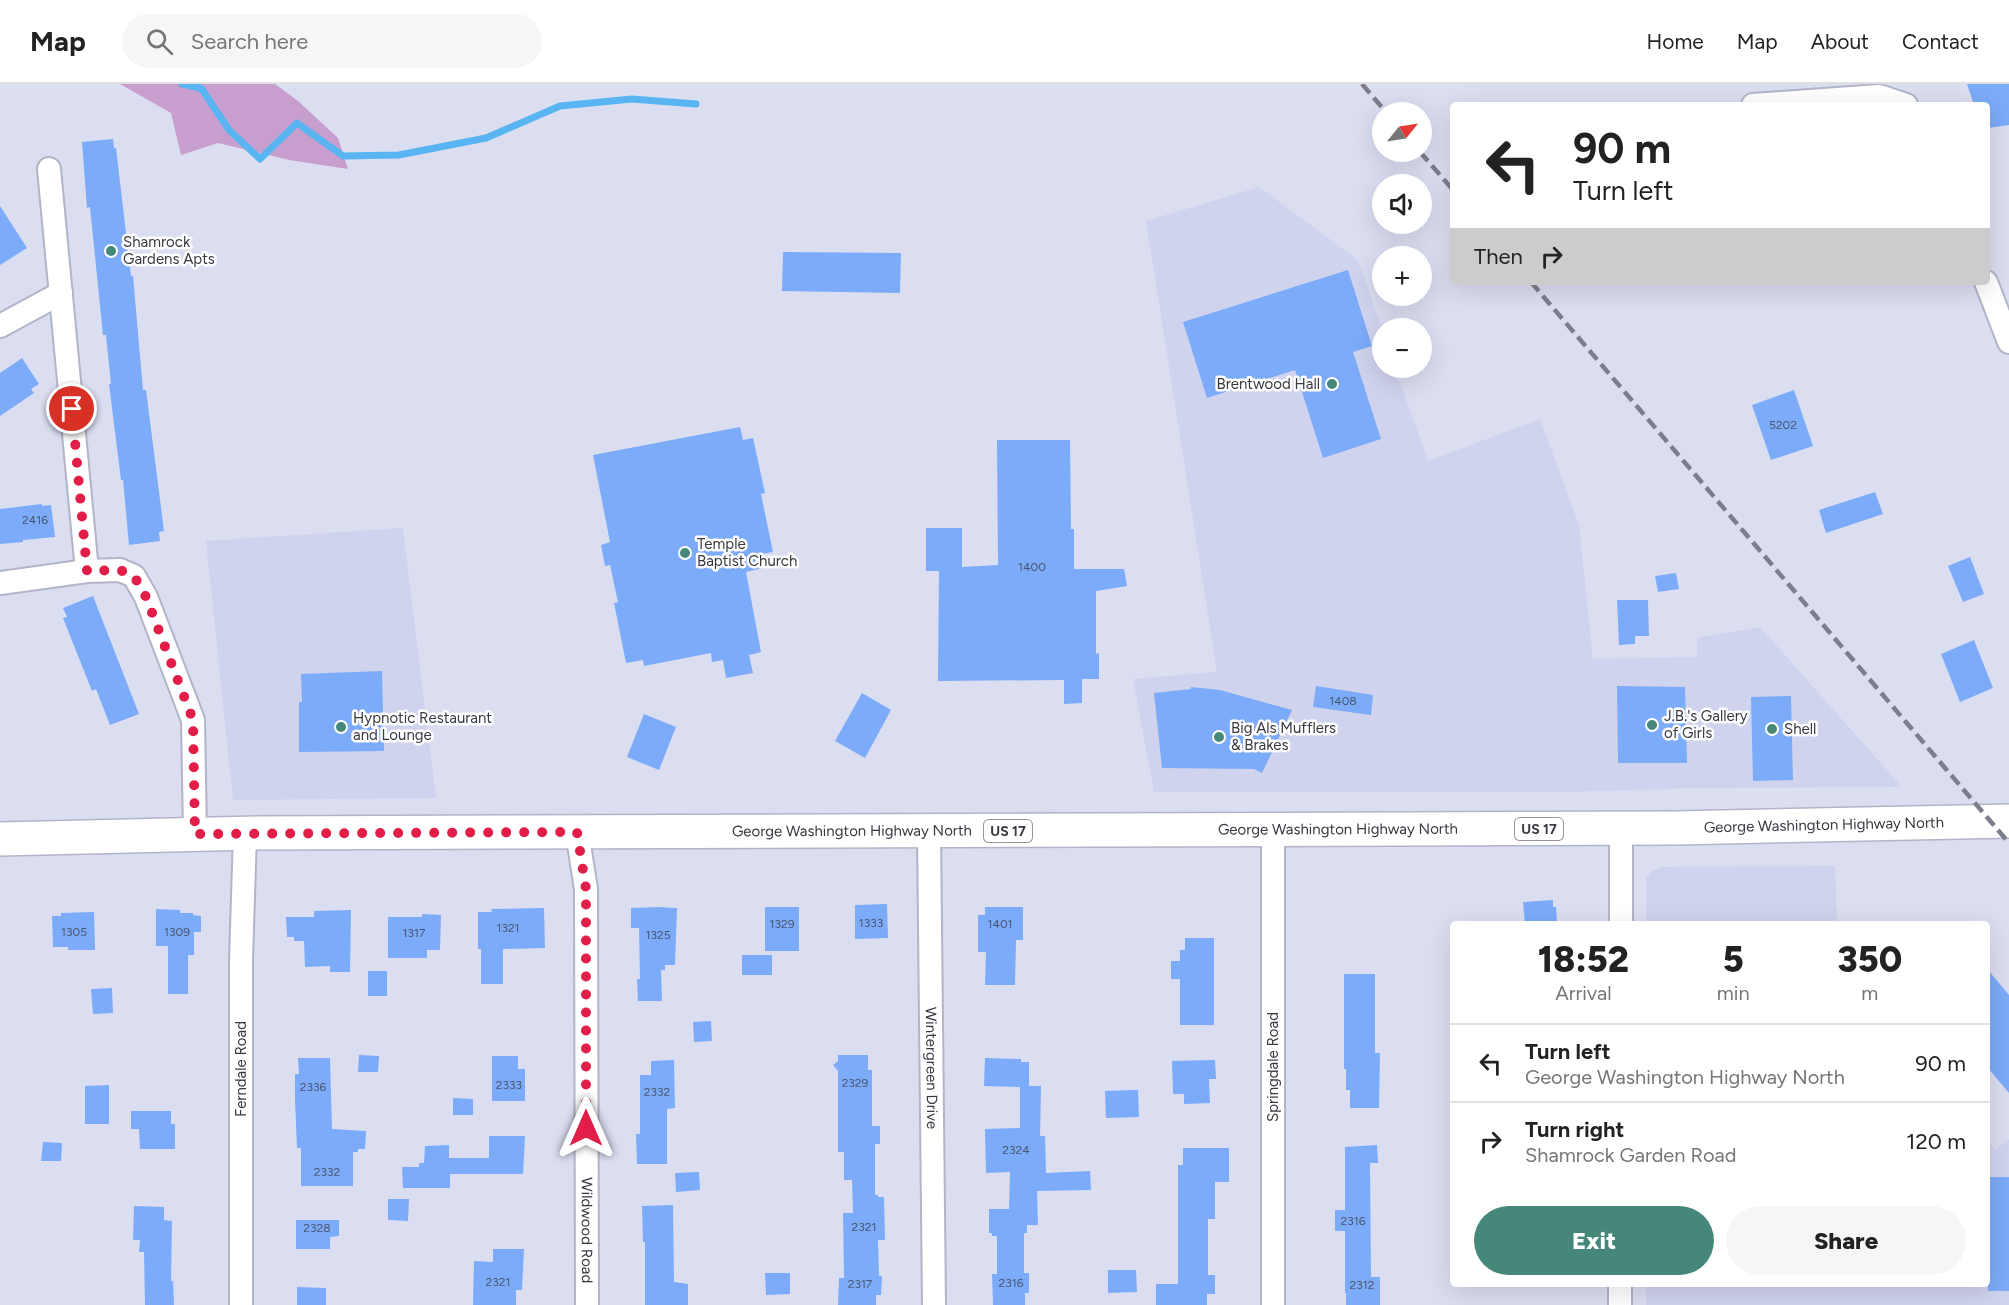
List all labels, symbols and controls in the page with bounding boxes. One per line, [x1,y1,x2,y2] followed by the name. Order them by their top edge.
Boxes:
[122,14,542,68] search box
[30,24,86,58] text: Map
[143,25,176,58] icon: search
[191,28,308,55] text: Search here
[1647,29,1704,54] text: Home
[1737,29,1778,54] text: Map
[1811,29,1869,54] text: About
[1902,29,1979,54] text: Contact
[1372,102,1432,162] north arrow
[1372,102,1432,378] map controls
[1573,123,1671,174] text: 90 m
[1474,126,1552,204] icon: left
[1372,174,1432,234] button: sound
[1573,174,1673,207] text: Turn left
[123,233,215,268] place label: Shamrock Gardens Apts
[1535,240,1568,273] icon: right
[1474,243,1523,270] text: Then
[104,244,118,258] marker: Shamrock Gardens Apts
[1372,246,1432,306] button: +
[1372,318,1432,378] button: −
[1217,375,1320,393] place label: Brentwood Hall
[1325,377,1339,391] marker: Brentwood Hall
[46,383,97,434] pin
[55,392,88,425] icon: arrive
[1769,418,1797,432] house number: 5202
[22,513,48,527] house number: 2416
[697,535,797,570] place label: Temple Baptist Church
[678,546,692,560] marker: Temple Baptist Church
[1018,560,1046,574] house number: 1400
[1329,694,1357,708] house number: 1408
[1664,707,1748,742] place label: J.B.'s Gallery of Girls
[353,709,492,744] place label: Hypnotic Restaurant and Lounge
[1645,718,1659,732] marker: J.B.'s Gallery of Girls
[1231,719,1336,754] place label: Big Als Mufflers & Brakes
[334,720,348,734] marker: Hypnotic Restaurant and Lounge
[1784,720,1816,738] place label: Shell
[1765,722,1779,736] marker: Shell
[1212,730,1226,744] marker: Big Als Mufflers & Brakes
[1704,813,1944,836] street label: George Washington Highway North
[1515,818,1563,840] road number: US 17
[984,820,1032,842] road number: US 17
[1218,820,1458,839] street label: George Washington Highway North
[732,821,972,840] street label: George Washington Highway North
[859,916,883,930] house number: 1333
[770,917,795,931] house number: 1329
[987,917,1013,931] house number: 1401
[496,921,520,935] house number: 1321
[61,925,87,939] house number: 1305
[164,925,190,939] house number: 1309
[403,926,426,940] house number: 1317
[645,928,671,942] house number: 1325
[1538,938,1629,981] text: 18:52
[1723,938,1744,981] text: 5
[1837,938,1902,981] text: 350
[1555,981,1612,1005] text: Arrival
[1717,981,1750,1005] text: min
[1861,981,1878,1005] text: m
[922,1007,941,1129] street label: Wintergreen Drive
[1264,1012,1282,1122] street label: Springdale Road
[232,1021,250,1117] street label: Ferndale Road
[1525,1038,1611,1065] text: Turn left
[1474,1047,1507,1080] icon: left
[1915,1050,1966,1077] text: 90 m
[1525,1065,1845,1089] text: George Washington Highway North
[842,1076,869,1090] house number: 2329
[496,1078,522,1092] house number: 2333
[300,1080,326,1094] house number: 2336
[644,1085,670,1099] house number: 2332
[554,1096,618,1160] position arrow
[1525,1116,1624,1143] text: Turn right
[1474,1125,1507,1158] icon: right
[1906,1128,1966,1155] text: 120 m
[1002,1143,1030,1157] house number: 2324
[1525,1143,1736,1167] text: Shamrock Garden Road
[314,1165,340,1179] house number: 2332
[578,1177,596,1283] street label: Wildwood Road
[1474,1206,1714,1275] button: Exit
[1726,1206,1966,1275] button: Share
[1341,1214,1366,1228] house number: 2316
[852,1220,876,1234] house number: 2321
[303,1221,331,1235] house number: 2328
[486,1275,510,1289] house number: 2321
[999,1276,1024,1290] house number: 2316
[848,1277,873,1291] house number: 2317
[1350,1278,1374,1292] house number: 2312

